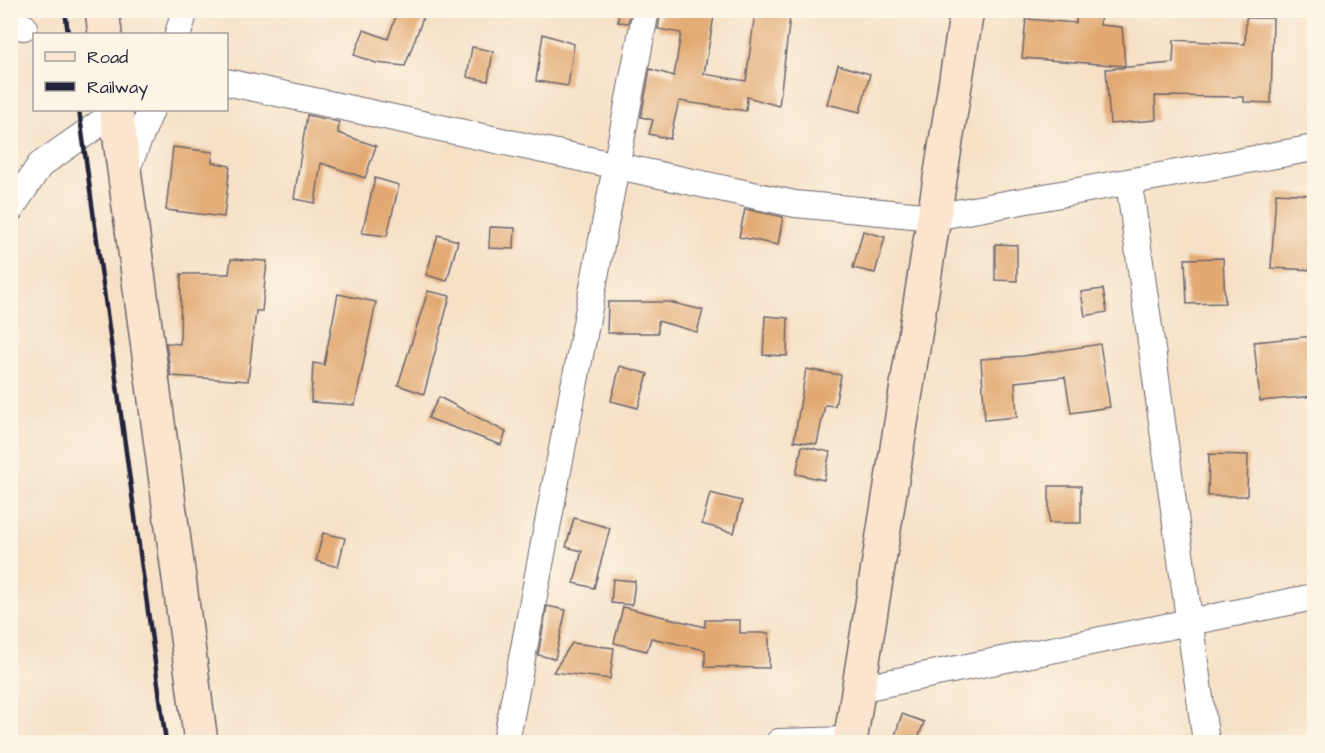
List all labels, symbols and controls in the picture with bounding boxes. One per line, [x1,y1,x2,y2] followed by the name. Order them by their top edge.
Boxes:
[33,33,228,111] legend
[87,45,128,70] text: Road
[87,75,148,101] text: Railway

